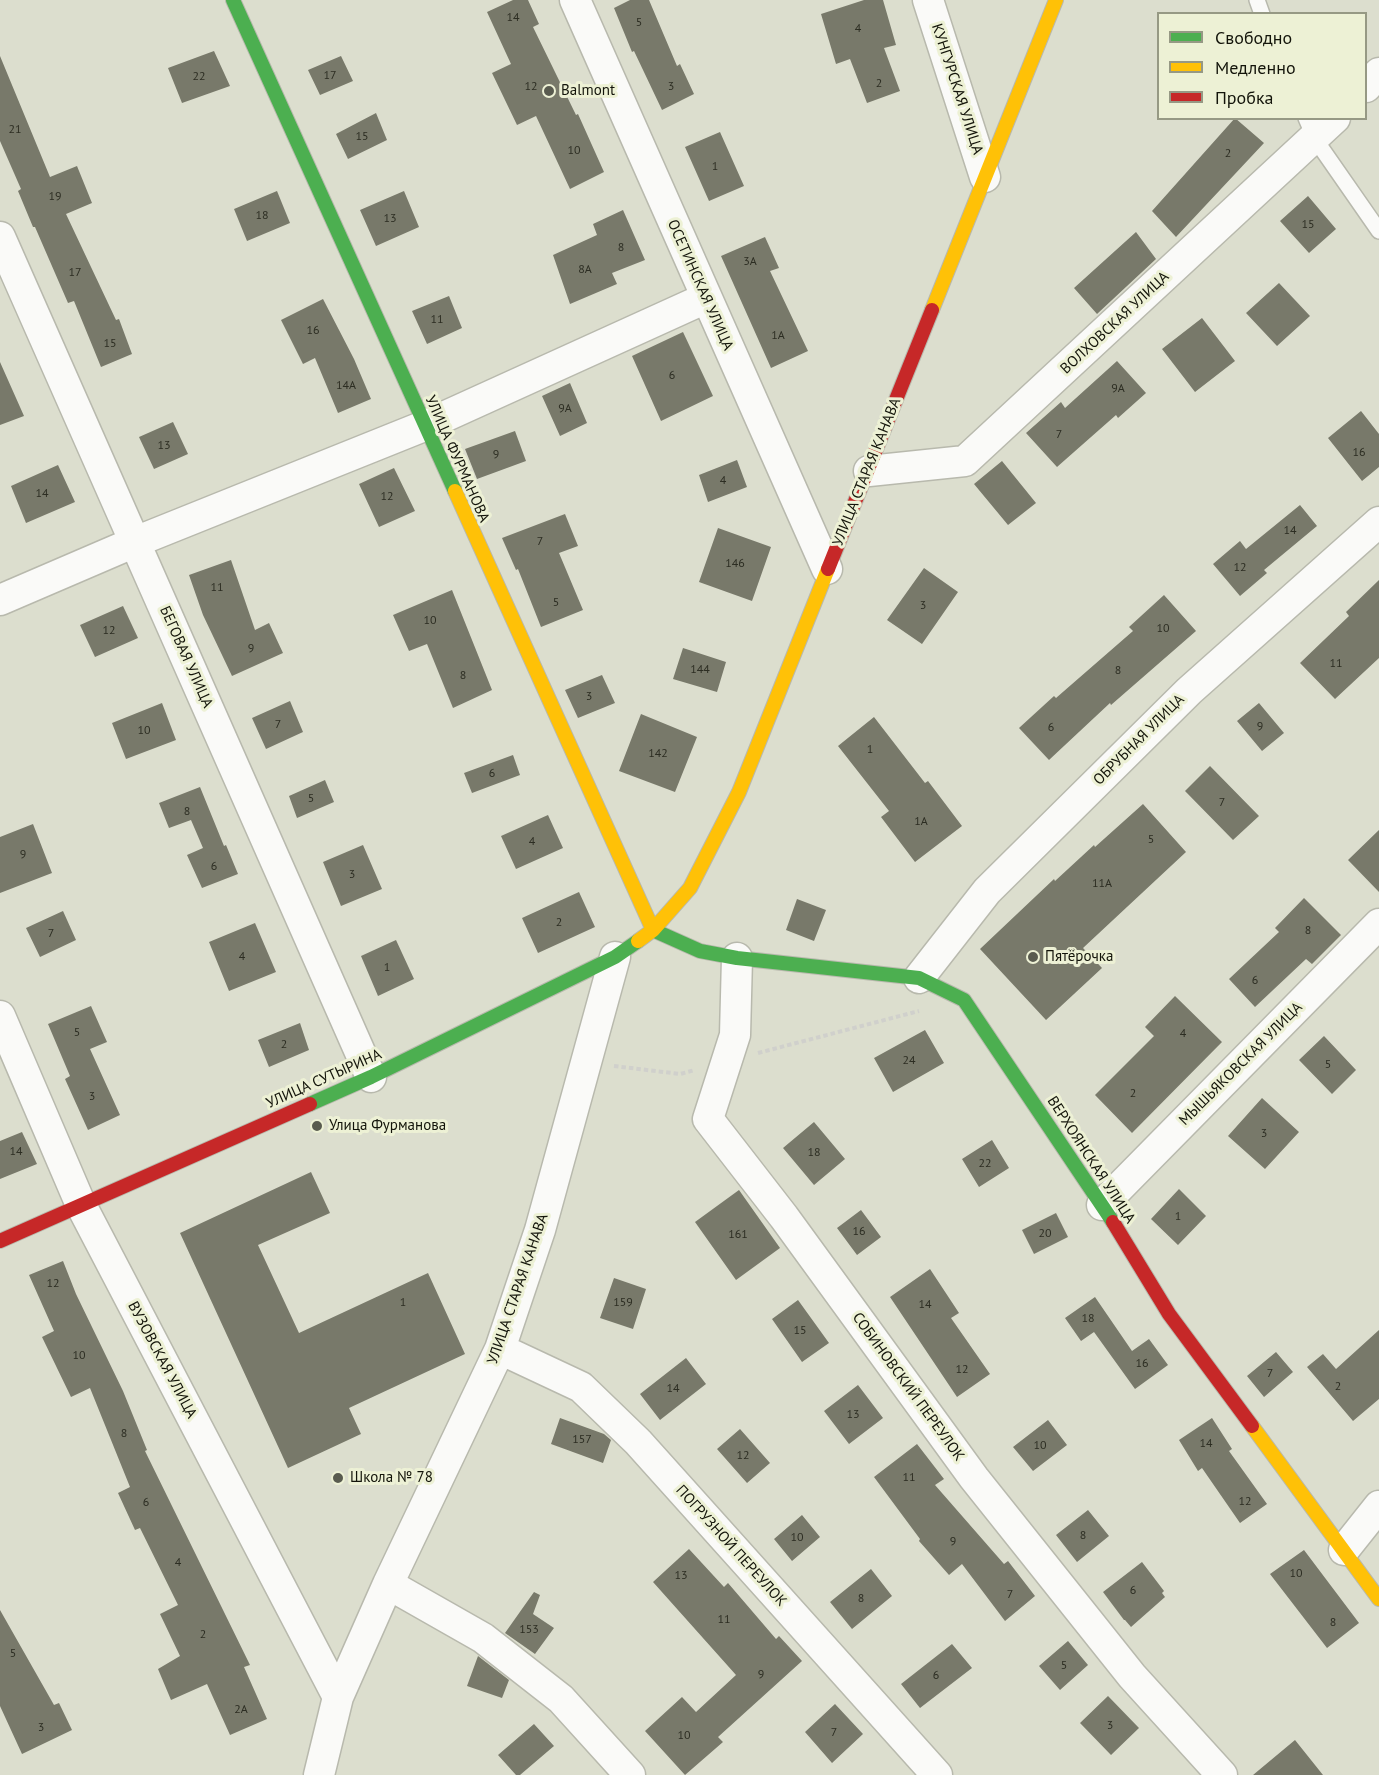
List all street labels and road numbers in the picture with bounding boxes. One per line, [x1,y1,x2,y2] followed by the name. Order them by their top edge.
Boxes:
[927,21,987,157] street label: КУНГУРСКАЯ УЛИЦА
[663,217,737,353] street label: ОСЕТИНСКАЯ УЛИЦА
[1057,268,1173,378] street label: ВОЛХОВСКАЯ УЛИЦА
[421,393,493,525] street label: УЛИЦА ФУРМАНОВА
[829,395,905,549] street label: УЛИЦА СТАРАЯ КАНАВА
[156,603,216,711] street label: БЕГОВАЯ УЛИЦА
[1090,691,1188,789] street label: ОБРУБНАЯ УЛИЦА
[1176,999,1306,1129] street label: МЫШЬЯКОВСКАЯ УЛИЦА
[264,1046,384,1112] street label: УЛИЦА СУТЫРИНА
[1043,1093,1139,1227] street label: ВЕРХОЯНСКАЯ УЛИЦА
[484,1211,552,1367] street label: УЛИЦА СТАРАЯ КАНАВА
[124,1299,200,1421] street label: ВУЗОВСКАЯ УЛИЦА
[848,1309,968,1465] street label: СОБИНОВСКИЙ ПЕРЕУЛОК
[672,1482,790,1610] street label: ПОГРУЗНОЙ ПЕРЕУЛОК

